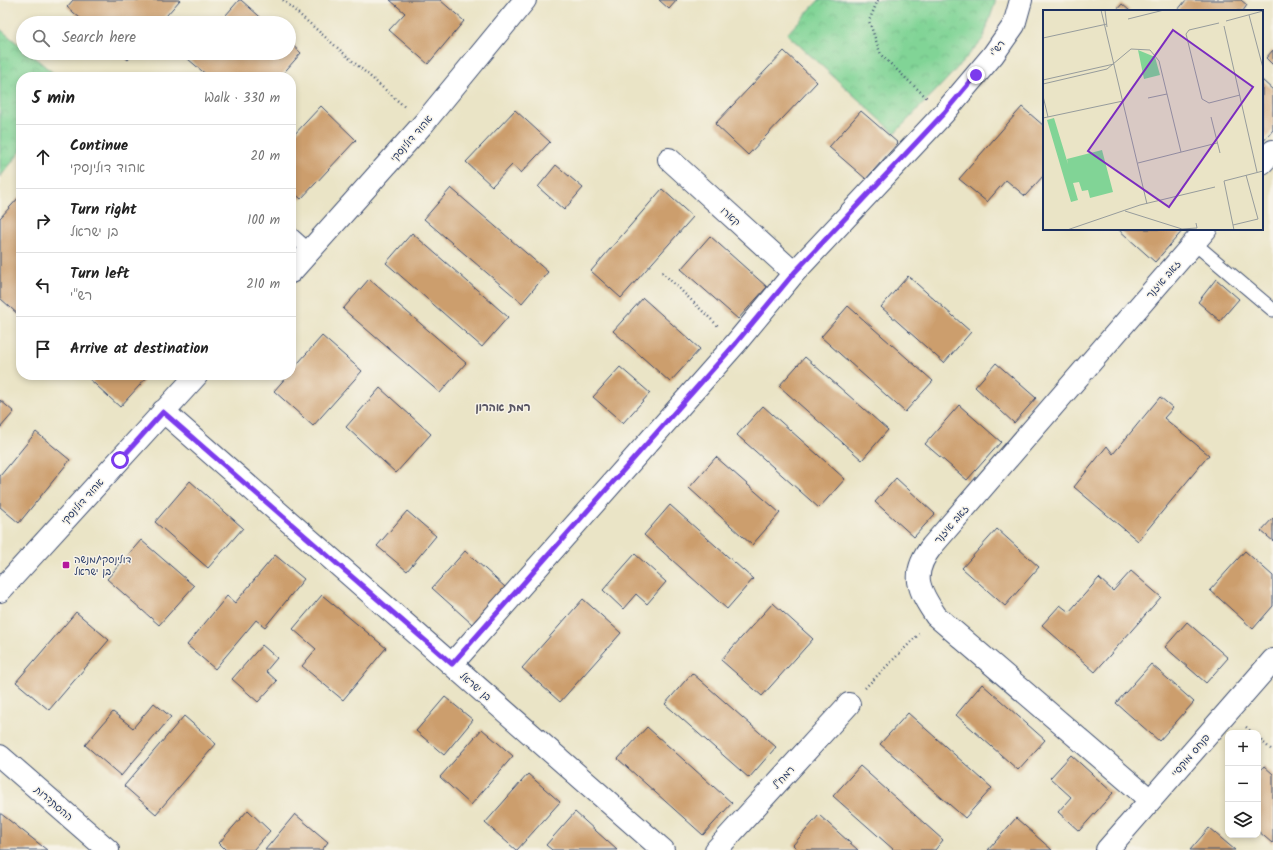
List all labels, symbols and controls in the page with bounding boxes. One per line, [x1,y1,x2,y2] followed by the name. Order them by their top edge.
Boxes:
[1043,10,1263,230] inset map
[16,16,296,60] search box
[62,26,136,50] text: Search here
[30,27,52,49] icon: search
[986,37,1009,60] street label: רש"י
[967,66,985,84] route end
[32,85,75,112] text: 5 min
[204,88,280,109] text: Walk · 330 m
[387,111,437,166] street label: אהוד דולינסקי
[70,134,128,158] text: Continue
[32,146,54,168] icon: ahead
[250,146,280,167] text: 20 m
[70,158,145,179] text: אהוד דולינסקי
[70,198,137,222] text: Turn right
[717,203,744,230] street label: קארו
[32,210,54,232] icon: right
[247,210,280,231] text: 100 m
[70,222,118,243] text: בן ישראל
[1142,257,1185,303] street label: זאב איזנר
[70,262,130,286] text: Turn left
[32,274,54,296] icon: left
[246,274,280,295] text: 210 m
[70,286,92,307] text: רש"י
[70,337,209,361] text: Arrive at destination
[32,338,54,360] icon: arrive
[475,399,531,417] district label: רמת אהרון
[111,451,129,469] route start
[57,475,108,528] street label: אהוד דולינסקי
[930,502,973,548] street label: זאב איזנר
[74,552,131,580] place label: דולינסקי/מנשה בן ישראל
[61,560,71,570] marker: דולינסקי/מנשה בן ישראל
[456,669,495,705] street label: בן ישראל
[1225,730,1261,838] map controls
[1225,730,1261,766] button: +
[1168,731,1214,781] street label: פנחס מוקסיי
[769,762,799,793] street label: רמח"ל
[1225,766,1261,802] button: −
[30,782,76,825] street label: ההסתדרות
[1225,802,1261,838] button: layers

